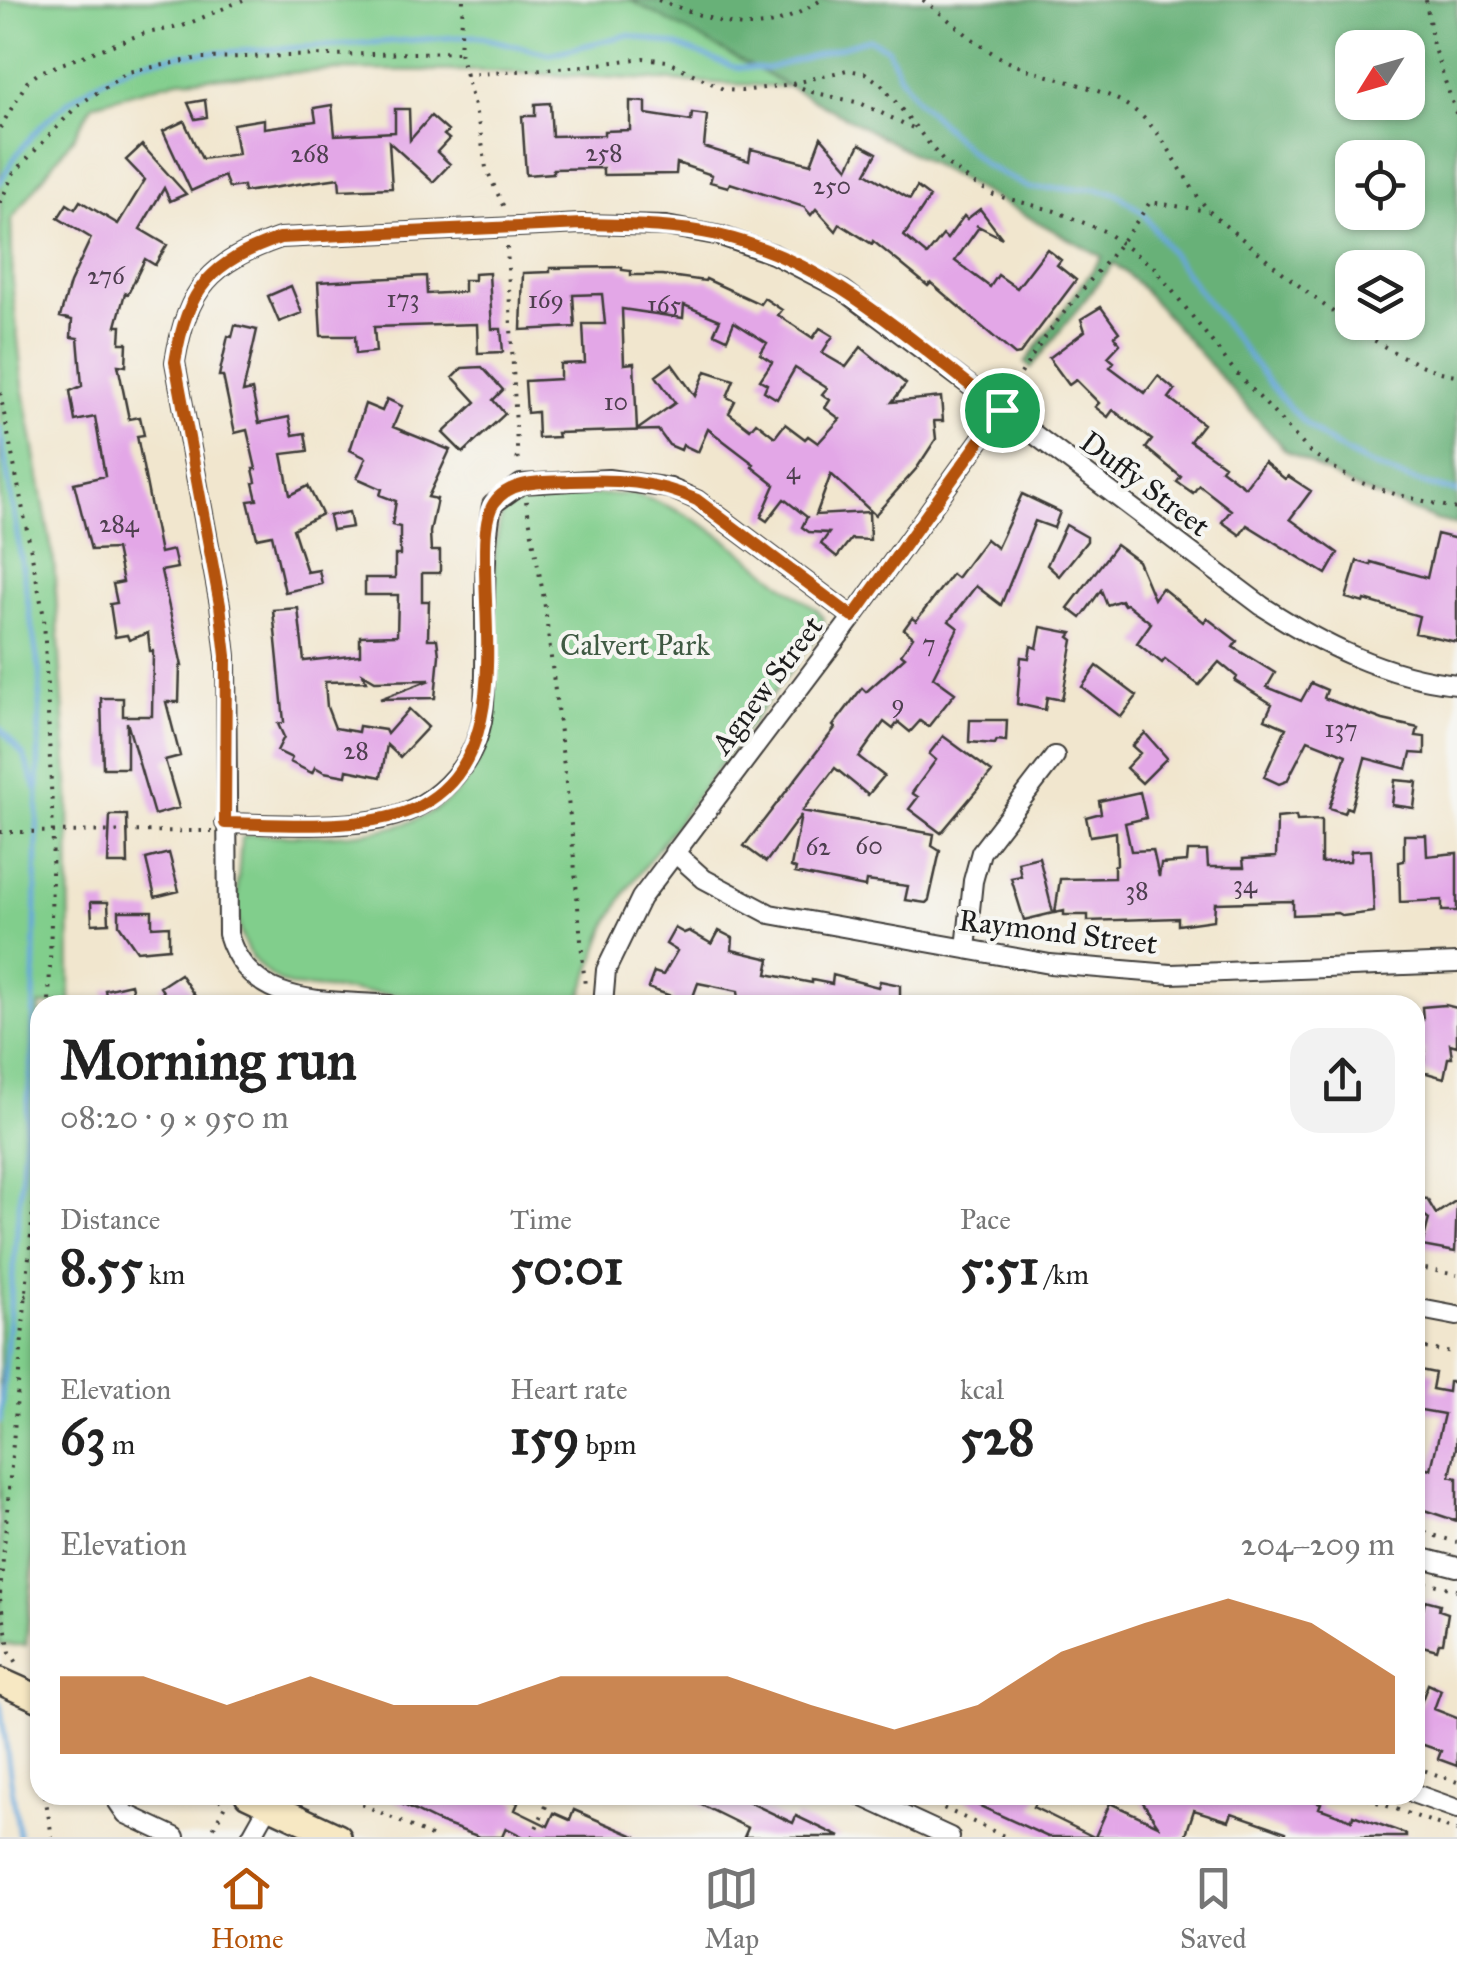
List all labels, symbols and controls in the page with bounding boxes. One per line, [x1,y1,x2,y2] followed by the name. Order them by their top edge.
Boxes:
[1335,30,1425,120] north arrow
[1335,30,1425,340] map controls
[585,137,623,168] house number: 258
[291,138,329,169] house number: 268
[1335,140,1425,230] button: locate
[813,170,851,201] house number: 250
[1335,250,1425,340] button: layers
[87,260,126,291] house number: 276
[386,283,420,314] house number: 173
[528,284,564,315] house number: 169
[647,289,681,320] house number: 165
[960,368,1045,453] pin
[975,383,1030,438] icon: arrive
[604,386,628,417] house number: 10
[1073,424,1217,545] street label: Duffy Street
[786,455,801,486] house number: 4
[99,508,140,539] house number: 284
[702,609,831,763] street label: Agnew Street
[560,627,710,663] park label: Calvert Park
[922,628,936,659] house number: 7
[891,688,905,719] house number: 9
[1324,713,1358,744] house number: 137
[343,735,369,766] house number: 28
[855,830,883,861] house number: 60
[805,831,831,862] house number: 62
[1233,869,1258,900] house number: 34
[1125,875,1149,906] house number: 38
[956,902,1160,962] street label: Raymond Street
[60,1027,357,1094] text: Morning run
[1290,1028,1395,1133] button: share
[60,1098,289,1137] text: 08:20 · 9 × 950 m
[60,1202,160,1237] text: Distance
[510,1202,572,1237] text: Time
[960,1202,1011,1237] text: Pace
[60,1237,143,1298] text: 8.55
[510,1237,623,1298] text: 50:01
[960,1237,1039,1298] text: 5:51
[143,1257,185,1292] text: km
[1039,1257,1089,1292] text: /km
[60,1372,171,1407] text: Elevation
[510,1372,628,1407] text: Heart rate
[960,1372,1004,1407] text: kcal
[60,1407,106,1468] text: 63
[510,1407,579,1468] text: 159
[960,1407,1035,1468] text: 528
[106,1427,135,1462] text: m
[579,1427,637,1462] text: bpm
[60,1525,187,1564] text: Elevation
[1241,1525,1395,1564] text: 204–209 m
[210,1861,284,1956] tab: Home
[704,1861,759,1956] tab: Map
[1180,1861,1247,1956] tab: Saved

